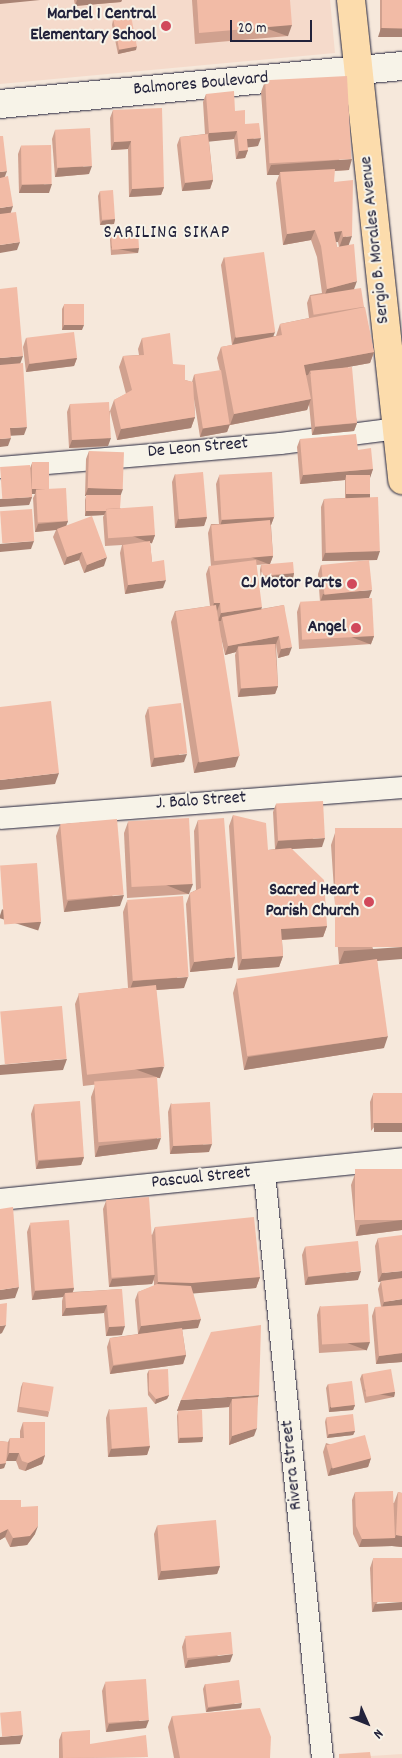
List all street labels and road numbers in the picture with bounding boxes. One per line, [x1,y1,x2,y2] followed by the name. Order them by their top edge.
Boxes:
[133,68,269,102] street label: Balmores Boulevard
[356,155,396,325] street label: Sergio B. Morales Avenue
[147,434,249,464] street label: De Leon Street
[155,788,247,816] street label: J. Balo Street
[150,1163,252,1195] street label: Pascual Street
[278,1419,308,1511] street label: Rivera Street

